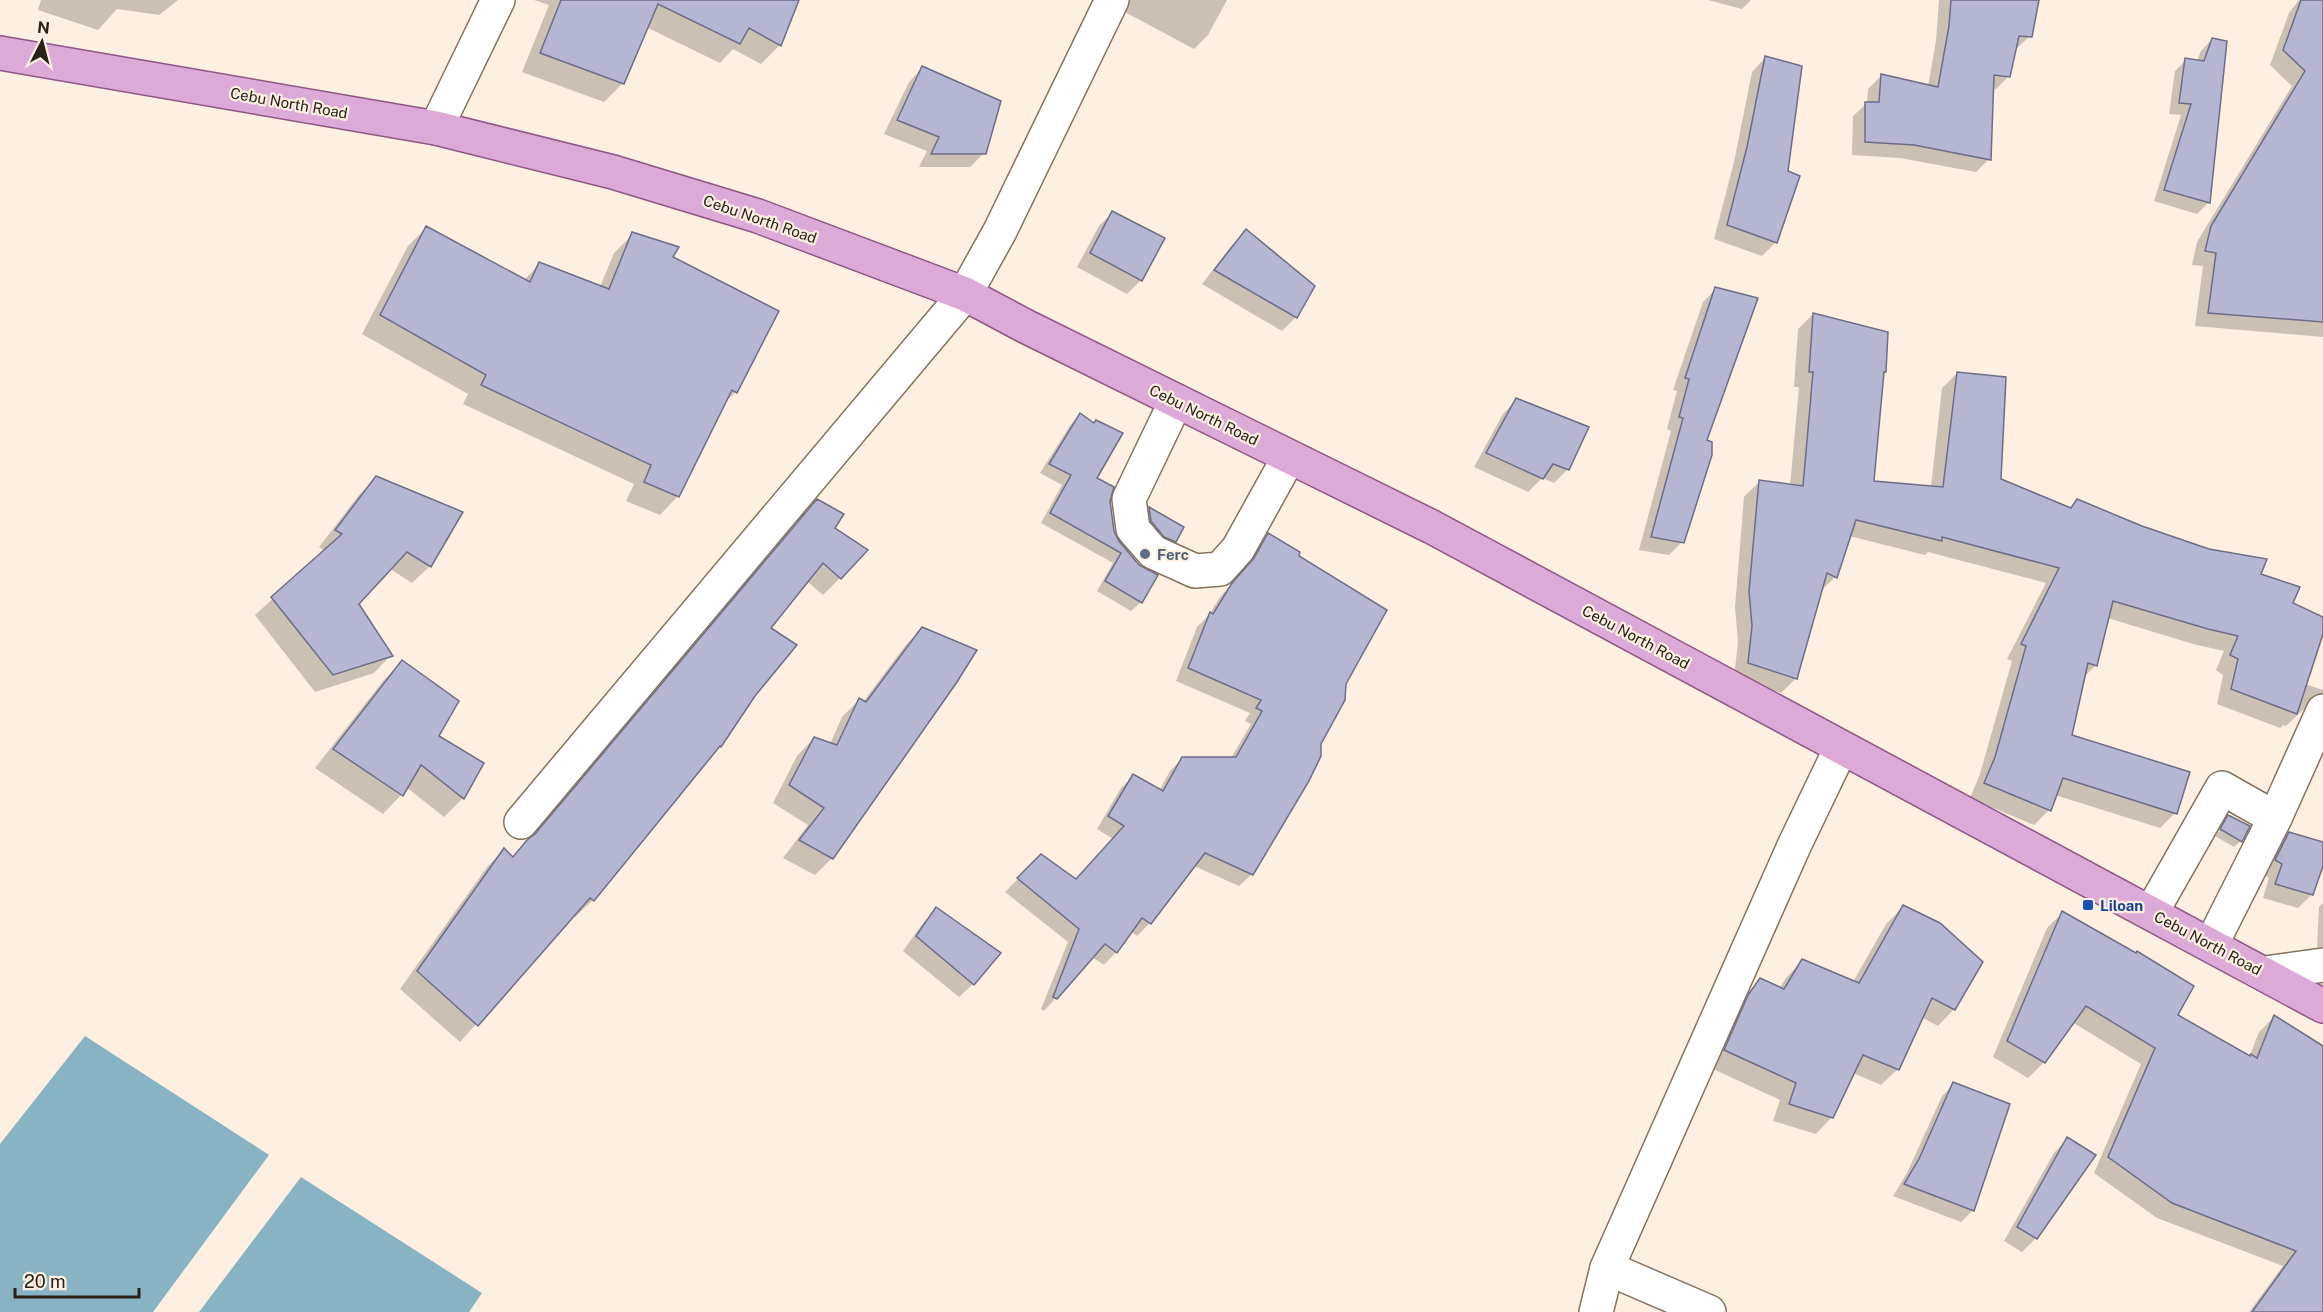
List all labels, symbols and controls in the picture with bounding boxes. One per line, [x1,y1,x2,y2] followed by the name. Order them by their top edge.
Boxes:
[12,12,72,72] north arrow
[36,17,51,38] text: N
[229,84,349,122] street label: Cebu North Road
[701,192,819,246] street label: Cebu North Road
[1147,381,1261,449] street label: Cebu North Road
[1157,546,1189,563] place label: Ferc
[1138,547,1152,561] marker: Ferc
[1579,602,1693,672] street label: Cebu North Road
[2100,897,2143,914] place label: Liloan
[2081,898,2095,912] marker: Liloan
[2151,908,2265,978] street label: Cebu North Road
[15,1261,140,1299] scale bar
[24,1271,66,1292] text: 20 m

